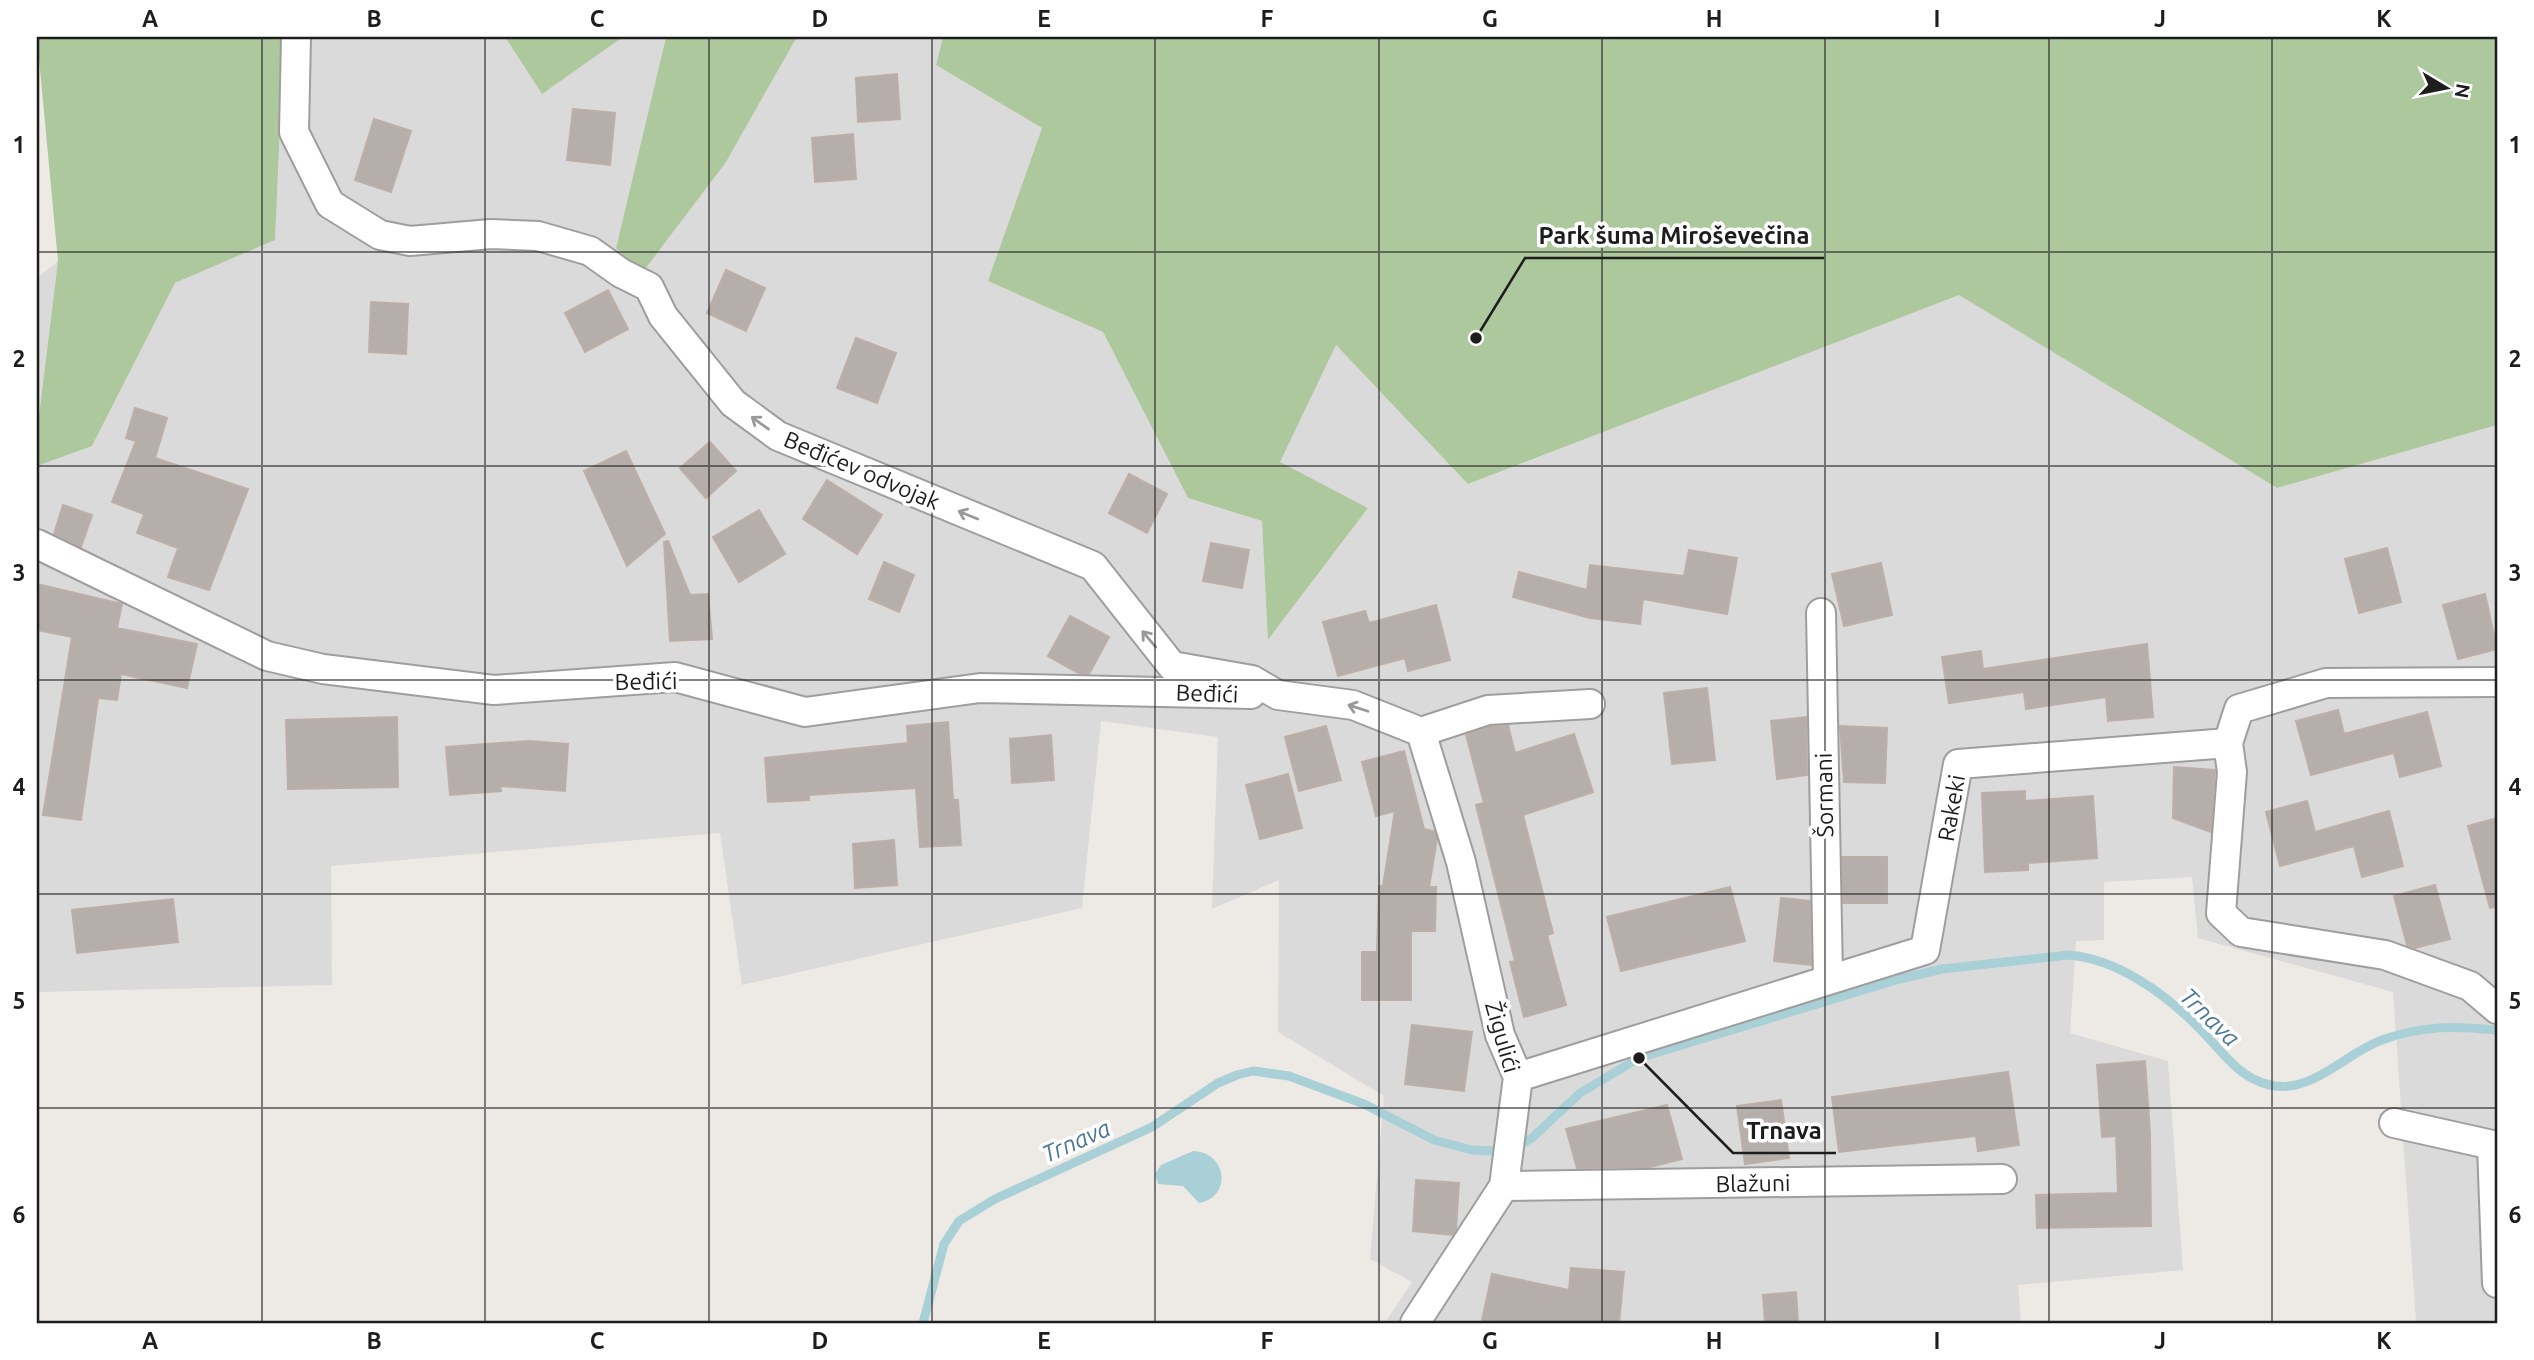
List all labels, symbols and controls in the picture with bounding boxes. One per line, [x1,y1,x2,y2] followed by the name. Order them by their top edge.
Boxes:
[142,6,158,31] text: A
[366,6,382,31] text: B
[590,6,605,31] text: C
[812,6,828,31] text: D
[1037,6,1051,31] text: E
[1261,6,1274,31] text: F
[1482,6,1498,31] text: G
[1706,6,1722,31] text: H
[1934,6,1940,31] text: I
[2154,6,2166,31] text: J
[2376,6,2392,31] text: K
[2412,52,2482,122] north arrow
[2451,82,2475,100] text: N
[13,132,25,157] text: 1
[2509,132,2521,157] text: 1
[1525,213,1824,258] callout: Park šuma Miroševečina
[1539,222,1809,249] text: Park šuma Miroševečina
[13,346,25,371] text: 2
[2509,346,2521,371] text: 2
[751,416,770,430] one-way arrow
[780,426,944,514] street label: Beđićev odvojak
[958,507,979,520] one-way arrow
[13,560,25,585] text: 3
[2509,560,2521,585] text: 3
[1141,631,1157,649] one-way arrow
[614,668,678,694] street label: Beđići
[1175,679,1239,707] street label: Beđići
[1347,700,1369,713] one-way arrow
[1811,752,1837,838] street label: Šormani
[1933,773,1969,843] street label: Rakeki
[13,774,26,799] text: 4
[2509,774,2522,799] text: 4
[2175,982,2245,1052] water label: Trnava
[13,988,25,1013] text: 5
[2509,988,2521,1013] text: 5
[1481,998,1526,1076] street label: Žigulići
[1733,1108,1836,1153] callout: Trnava
[1038,1114,1114,1168] water label: Trnava
[1746,1117,1822,1144] text: Trnava
[1715,1170,1791,1196] street label: Blažuni
[13,1202,26,1227] text: 6
[2509,1202,2522,1227] text: 6
[142,1328,158,1353] text: A
[366,1328,382,1353] text: B
[590,1328,605,1353] text: C
[812,1328,828,1353] text: D
[1037,1328,1051,1353] text: E
[1261,1328,1274,1353] text: F
[1482,1328,1498,1353] text: G
[1706,1328,1722,1353] text: H
[1934,1328,1940,1353] text: I
[2154,1328,2166,1353] text: J
[2376,1328,2392,1353] text: K

